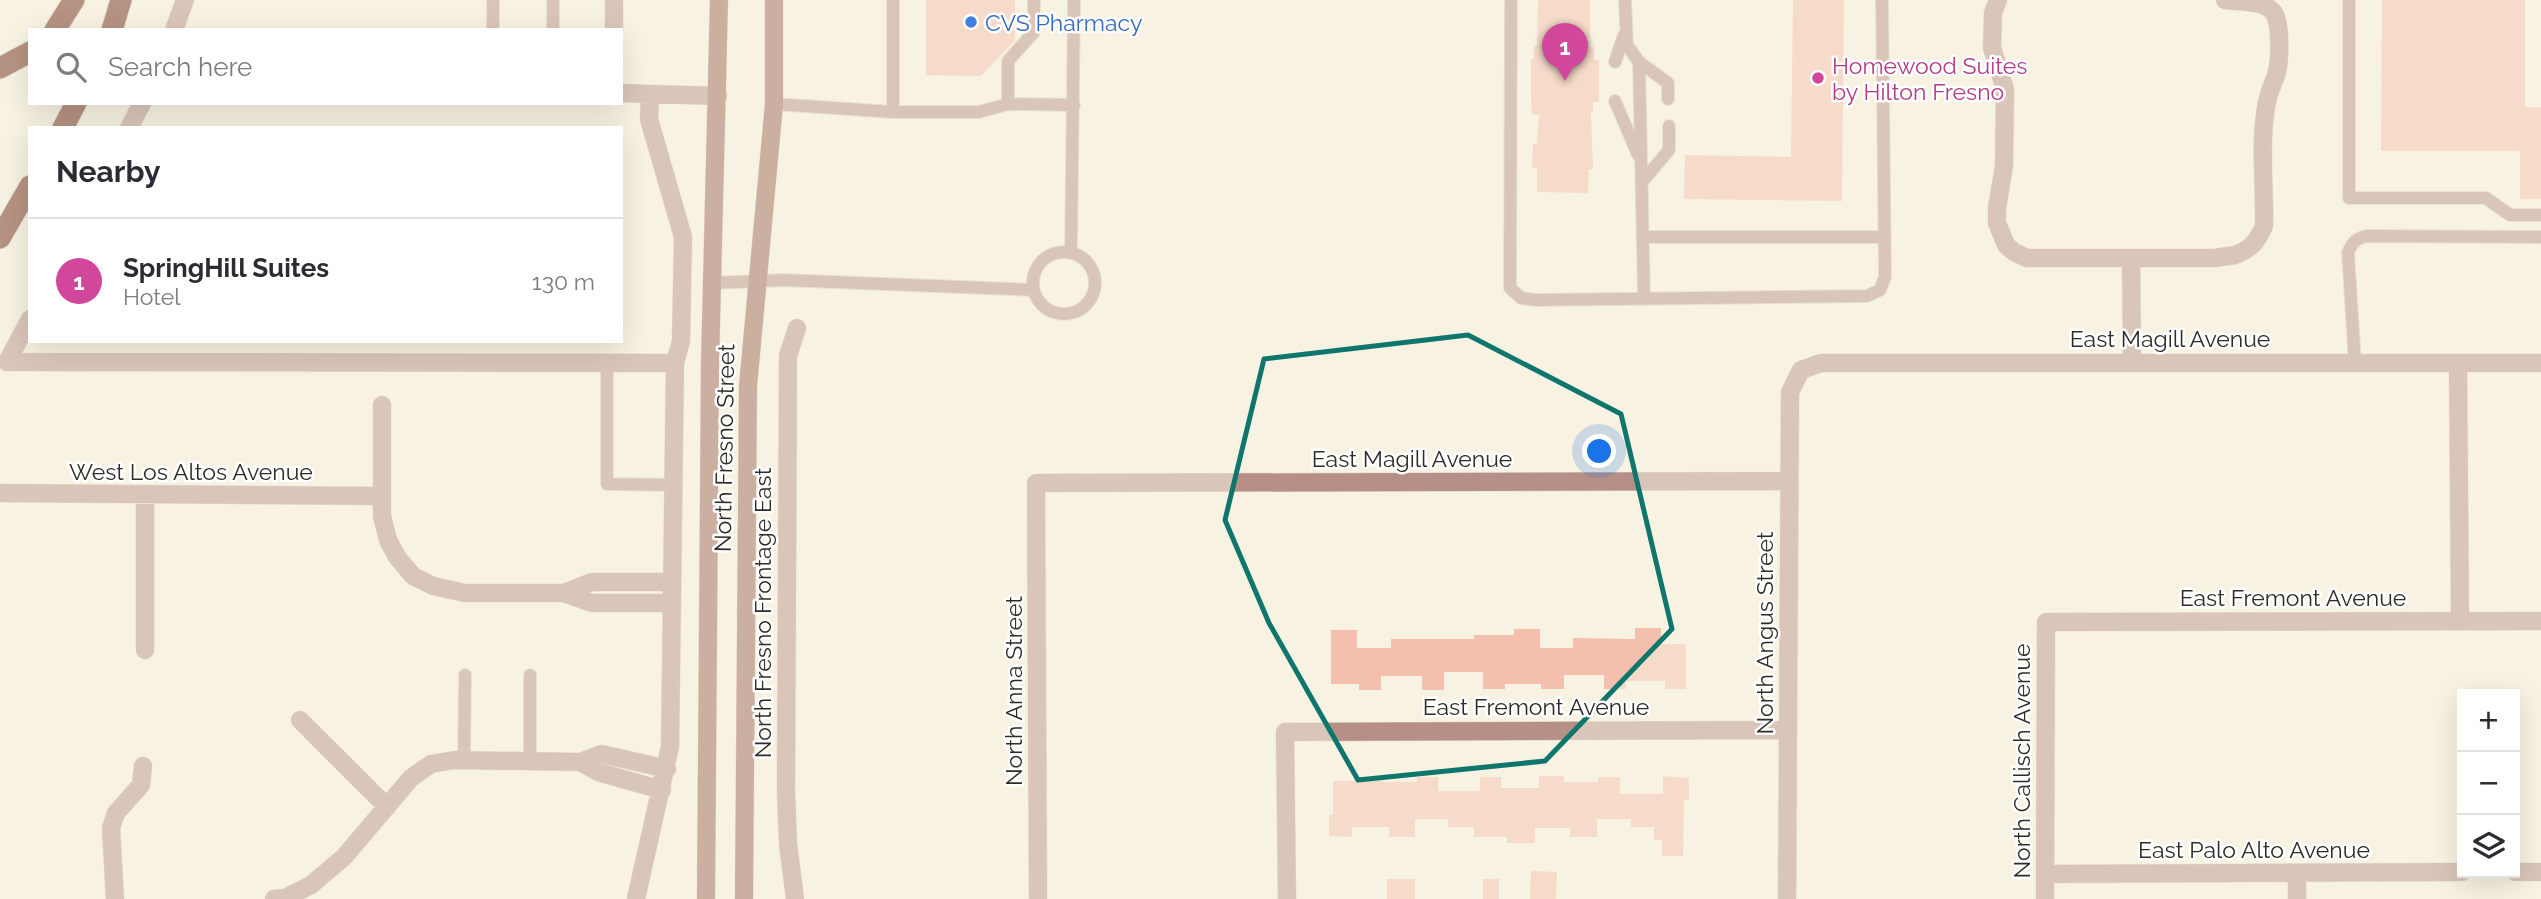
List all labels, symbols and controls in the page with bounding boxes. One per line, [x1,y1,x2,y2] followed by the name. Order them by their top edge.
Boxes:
[985,9,1142,36] place label: CVS Pharmacy
[963,14,979,30] marker: CVS Pharmacy
[1542,23,1588,81] pin: 1
[28,28,623,105] search box
[52,48,90,86] icon: search
[108,52,252,82] text: Search here
[1832,52,2027,105] place label: Homewood Suites by Hilton Fresno
[1810,70,1826,86] marker: Homewood Suites by Hilton Fresno
[56,154,160,189] text: Nearby
[123,253,329,283] text: SpringHill Suites
[73,268,85,295] text: 1
[532,268,595,295] text: 130 m
[123,283,181,310] text: Hotel
[2070,325,2270,352] street label: East Magill Avenue
[709,343,739,552] street label: North Fresno Street
[1582,434,1616,468] your location
[1312,445,1512,472] street label: East Magill Avenue
[69,458,313,485] street label: West Los Altos Avenue
[749,467,776,758] street label: North Fresno Frontage East
[1751,531,1778,735] street label: North Angus Street
[2180,584,2406,611] street label: East Fremont Avenue
[1000,596,1027,786] street label: North Anna Street
[2008,643,2035,879] street label: North Callisch Avenue
[2457,689,2520,878] map controls
[2457,689,2520,752] button: +
[1423,693,1649,720] street label: East Fremont Avenue
[2457,752,2520,815] button: −
[2457,815,2520,878] button: layers
[2138,836,2370,863] street label: East Palo Alto Avenue

